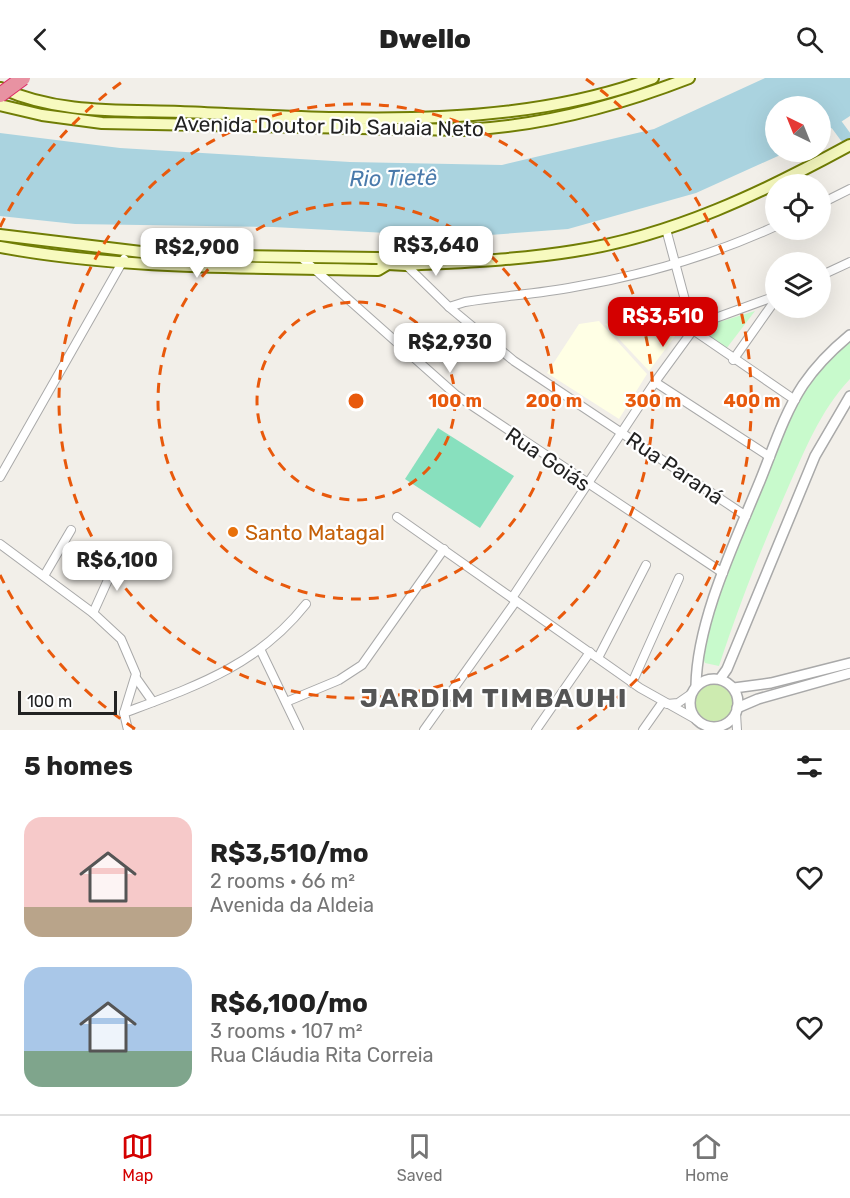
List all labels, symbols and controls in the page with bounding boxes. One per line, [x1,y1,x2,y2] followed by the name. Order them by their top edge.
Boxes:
[24,23,57,56] icon: back
[379,23,471,55] text: Dwello
[793,23,826,56] icon: search
[765,96,831,162] north arrow
[765,96,831,318] map controls
[174,111,484,141] street label: Avenida Doutor Dib Sauaia Neto
[349,164,437,192] water label: Rio Tietê
[765,174,831,240] button: locate
[381,226,491,277] pin: R$3,640
[142,228,252,279] pin: R$2,900
[393,233,479,257] text: R$3,640
[155,235,239,259] text: R$2,900
[765,252,831,318] button: layers
[608,297,718,348] pin: R$3,510
[622,304,704,328] text: R$3,510
[395,323,505,374] pin: R$2,930
[408,330,492,354] text: R$2,930
[428,390,482,412] text: 100 m
[526,390,582,412] text: 200 m
[625,390,681,412] text: 300 m
[723,390,781,412] text: 400 m
[346,391,366,411] centre of rings
[501,422,595,496] street label: Rua Goiás
[622,426,728,510] street label: Rua Paraná
[245,520,385,545] place label: Santo Matagal
[226,525,240,539] marker: Santo Matagal
[62,541,172,592] pin: R$6,100
[76,548,158,572] text: R$6,100
[360,682,628,714] district label: JARDIM TIMBAUHI
[18,688,117,716] scale bar
[27,692,72,711] text: 100 m
[793,750,826,783] icon: filters
[24,751,133,782] text: 5 homes
[210,838,369,869] text: R$3,510/mo
[72,841,144,913] icon: home
[793,861,826,894] icon: heart
[210,869,355,893] text: 2 rooms · 66 m²
[210,893,374,917] text: Avenida da Aldeia
[210,988,368,1019] text: R$6,100/mo
[72,991,144,1063] icon: home
[793,1011,826,1044] icon: heart
[210,1019,363,1043] text: 3 rooms · 107 m²
[210,1043,434,1067] text: Rua Cláudia Rita Correia
[121,1130,154,1185] tab: Map
[397,1130,442,1185] tab: Saved
[685,1130,729,1185] tab: Home

